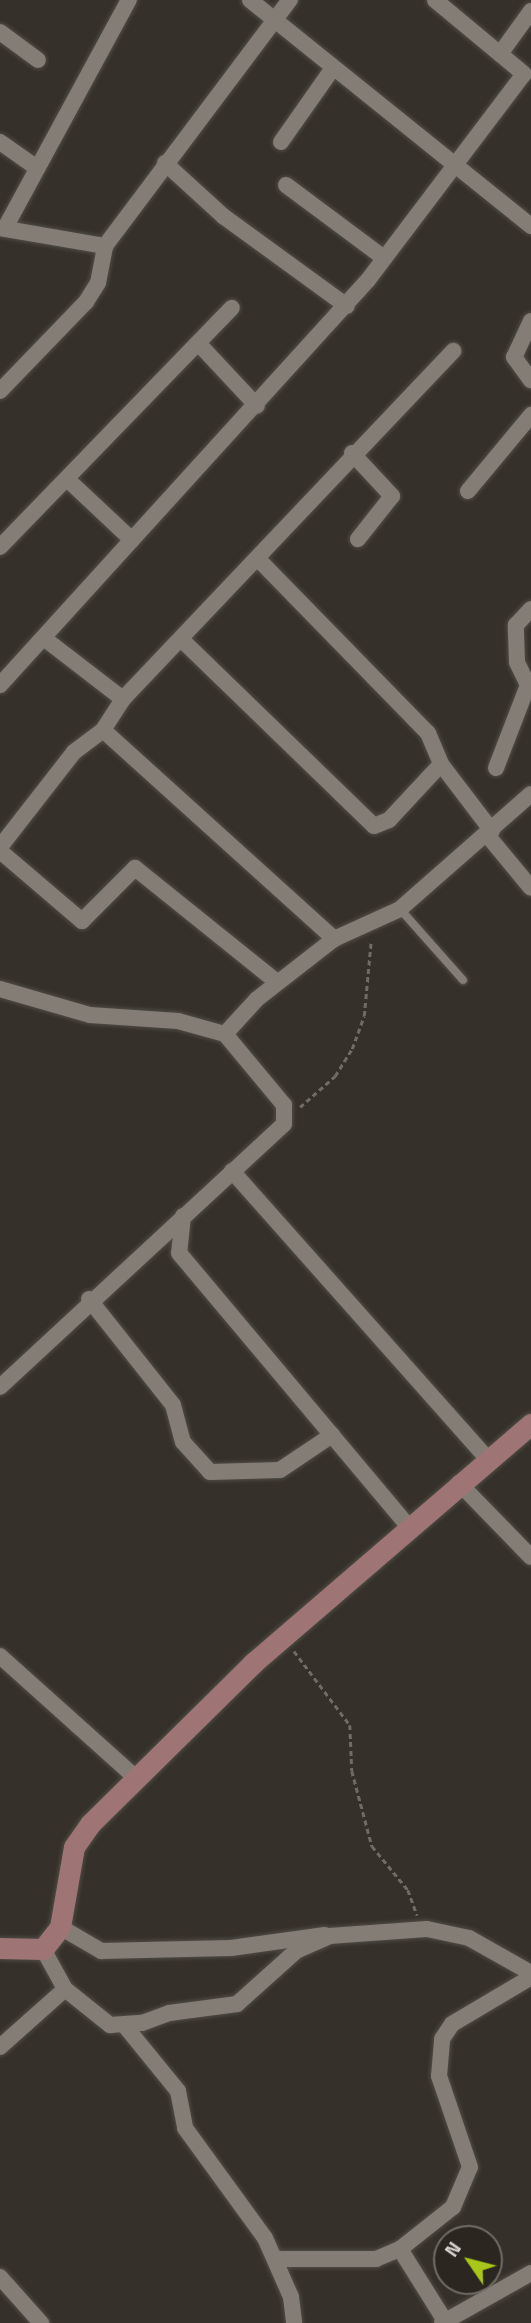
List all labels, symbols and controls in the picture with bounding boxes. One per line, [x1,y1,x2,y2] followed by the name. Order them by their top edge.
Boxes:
[433,2225,503,2295] north arrow
[436,2235,468,2263] text: N

